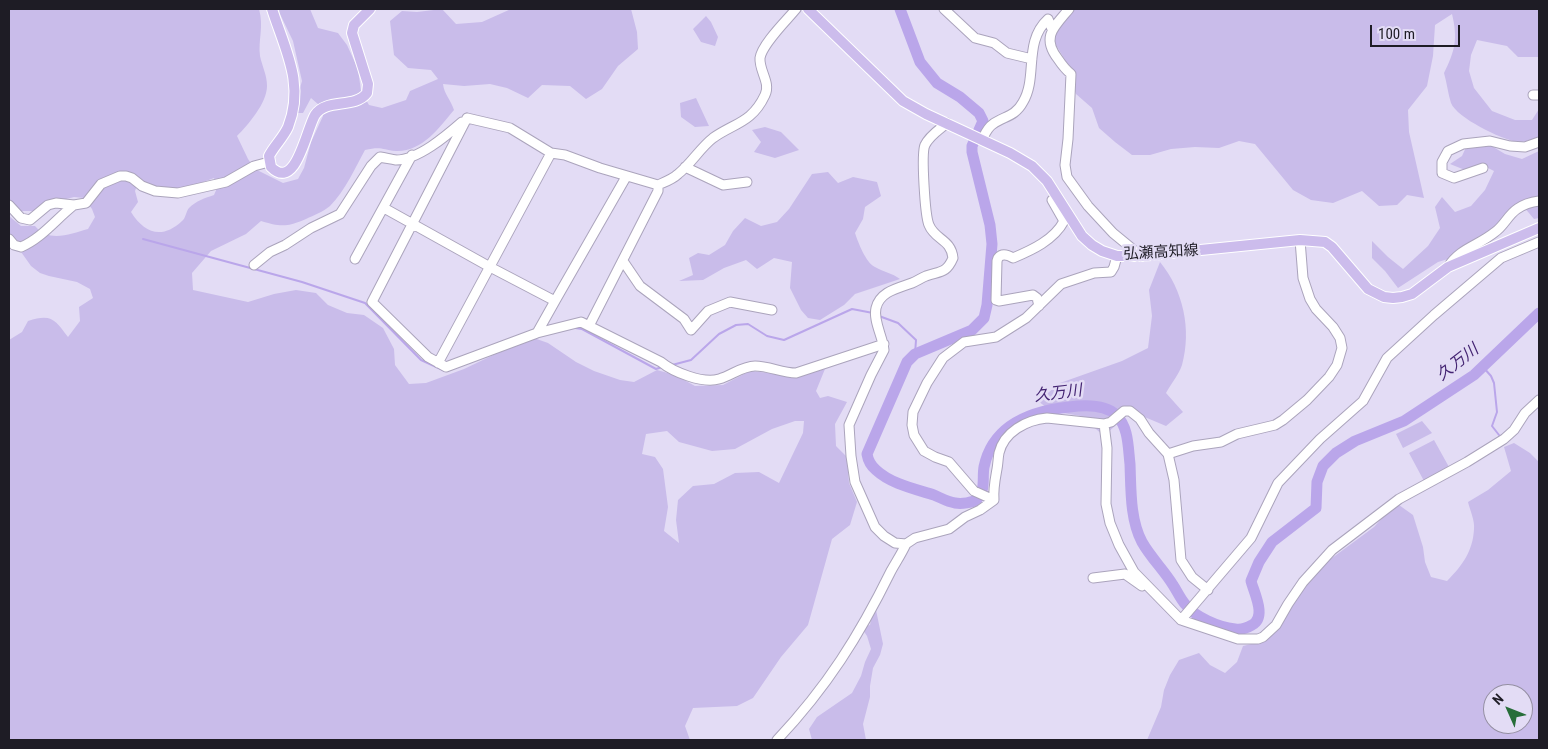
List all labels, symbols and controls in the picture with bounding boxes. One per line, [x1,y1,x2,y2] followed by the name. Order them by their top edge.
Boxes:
[1373,15,1463,47] scale bar
[1378,25,1415,43] text: 100 m
[1123,242,1199,264] street label: 弘瀬高知線
[1433,341,1483,385] water label: 久万川
[1033,382,1083,406] water label: 久万川
[1483,684,1533,734] north arrow
[1489,691,1507,708] text: N

